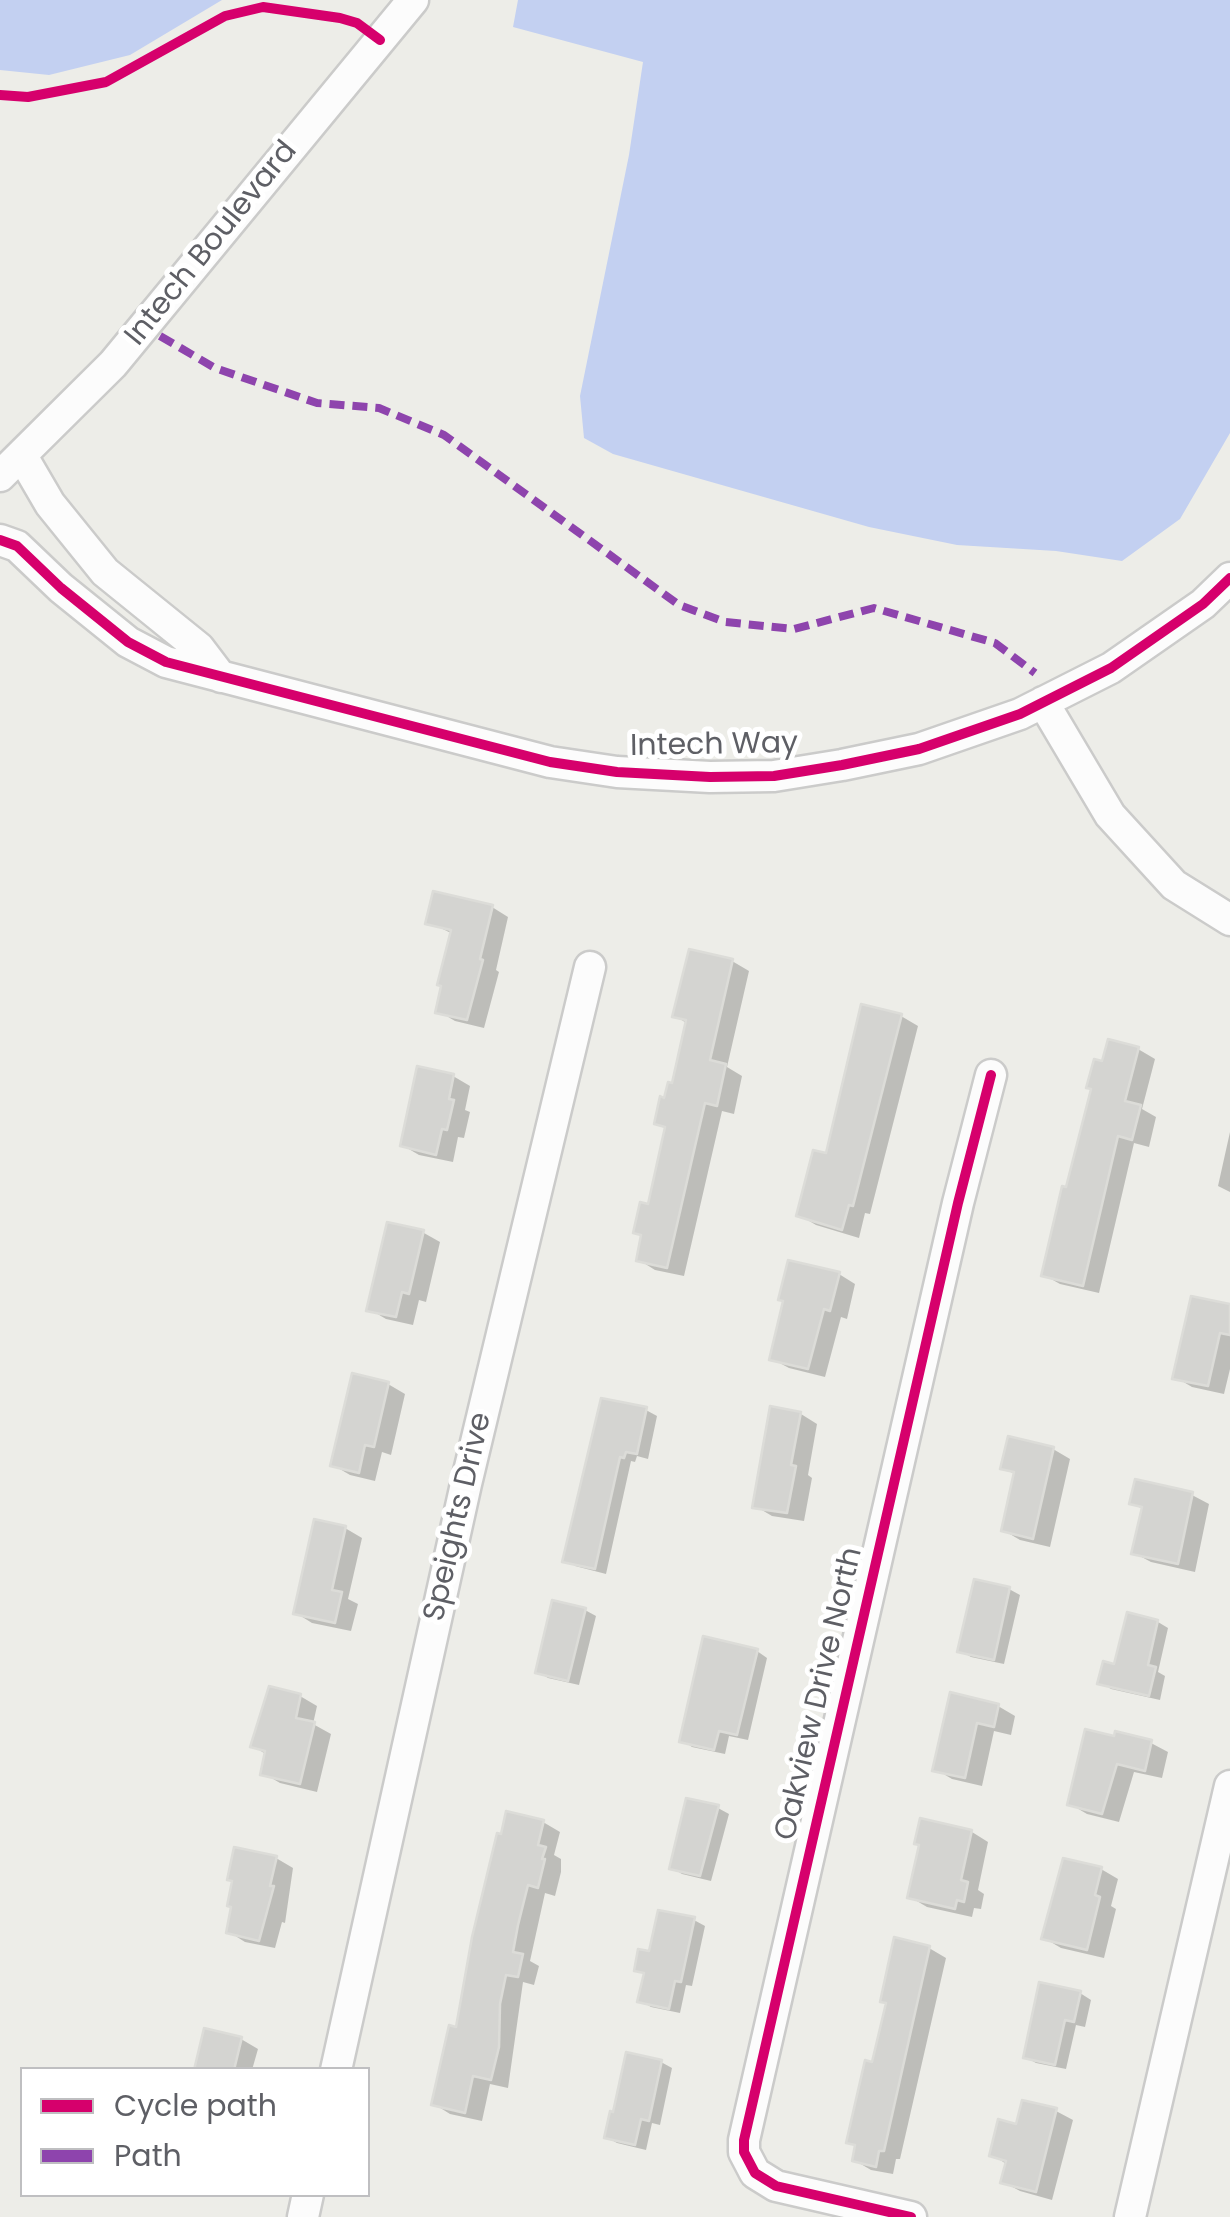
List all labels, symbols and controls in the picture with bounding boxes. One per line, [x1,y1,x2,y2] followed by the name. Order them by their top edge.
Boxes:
[118,134,306,354] street label: Intech Boulevard
[630,727,798,765] street label: Intech Way
[417,1409,501,1625] street label: Speights Drive
[769,1544,871,1844] street label: Oakview Drive North
[20,2067,370,2197] legend
[114,2084,277,2127] text: Cycle path
[114,2134,182,2177] text: Path

